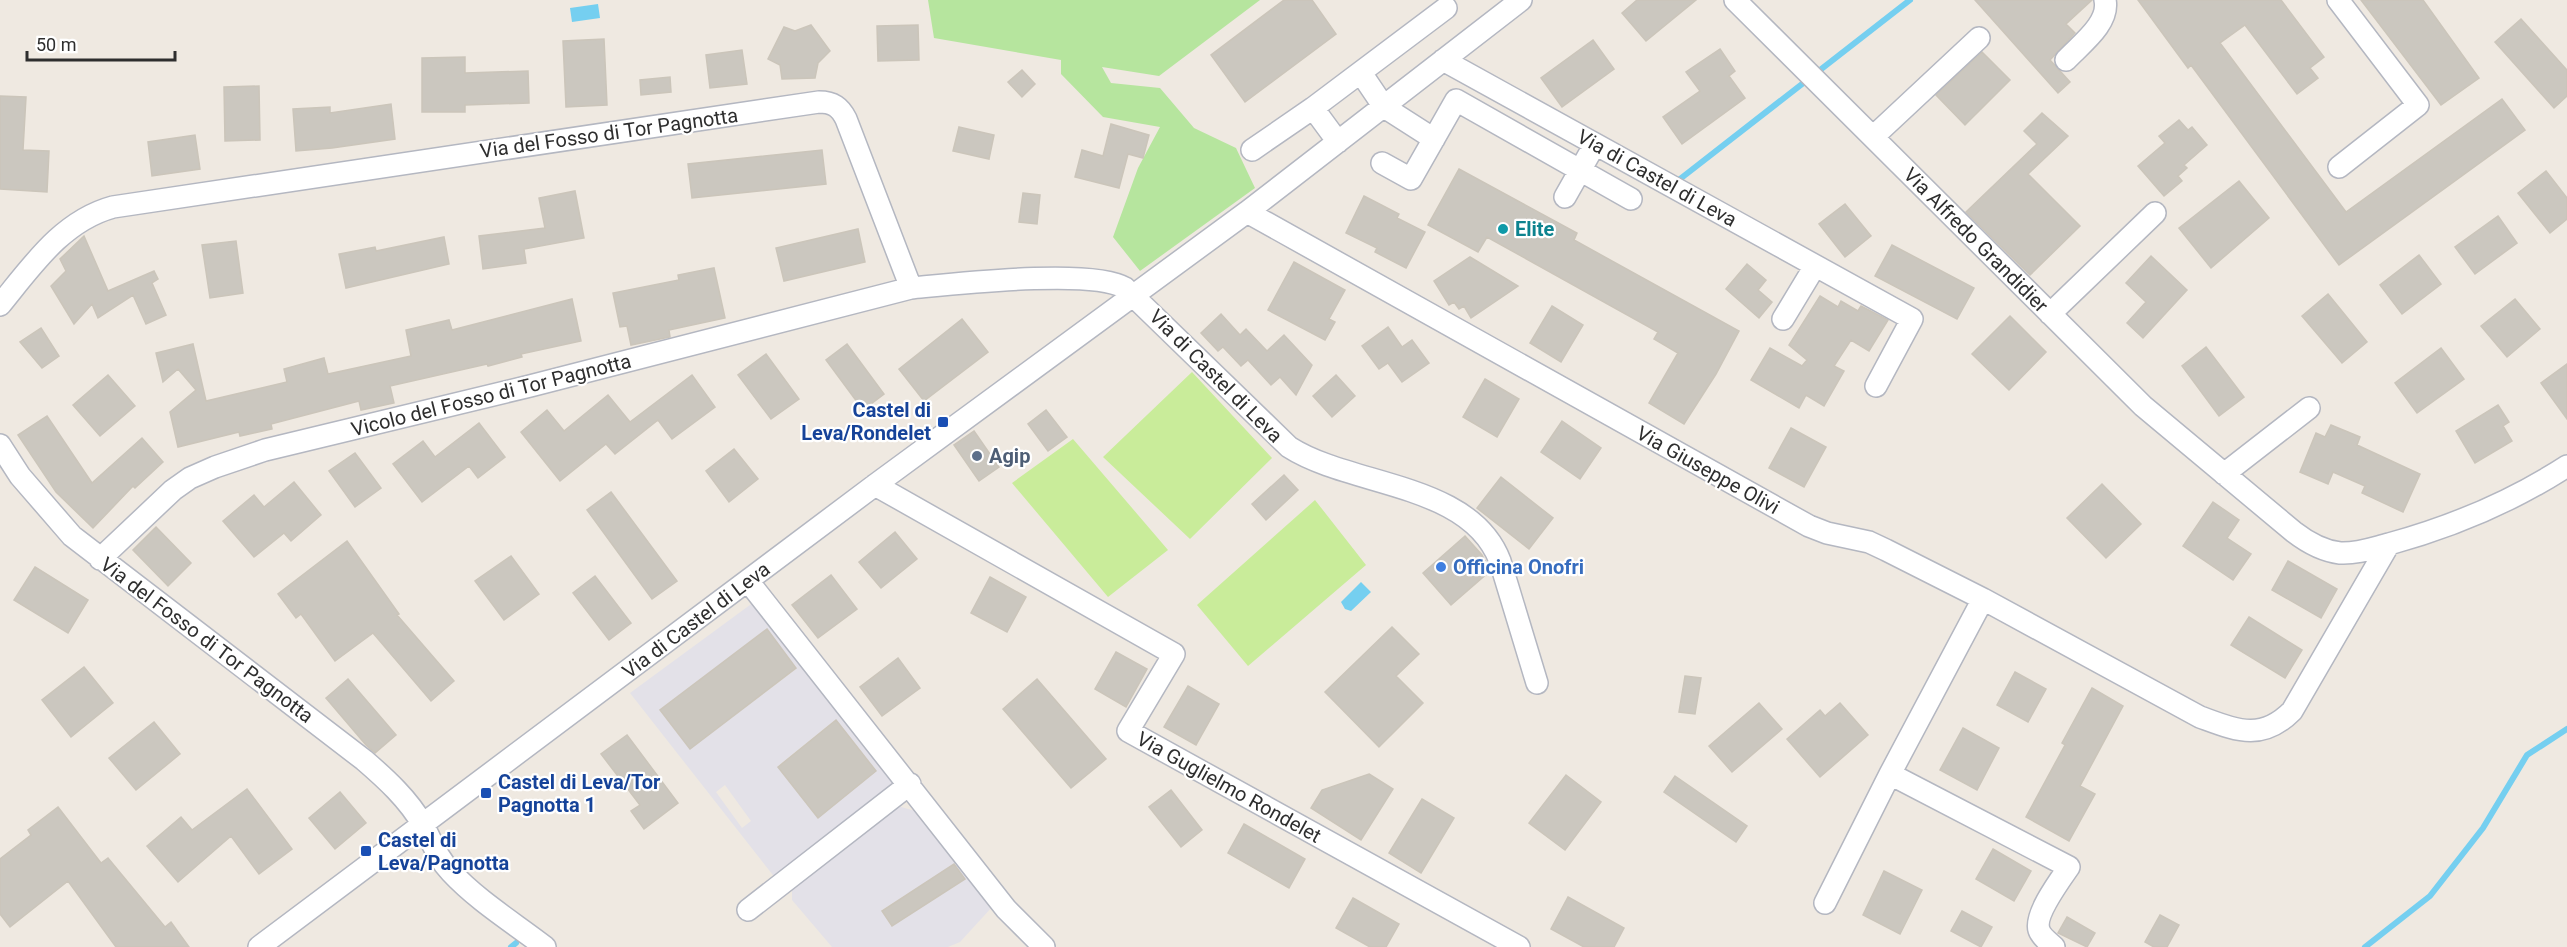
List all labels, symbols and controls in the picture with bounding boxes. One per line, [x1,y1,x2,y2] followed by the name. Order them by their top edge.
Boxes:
[27,24,176,62] scale bar
[36,34,76,55] text: 50 m
[478,103,740,163] street label: Via del Fosso di Tor Pagnotta
[1573,124,1741,232] street label: Via di Castel di Leva
[1899,163,2053,317] street label: Via Alfredo Grandidier
[1515,217,1555,241] place label: Elite
[1496,222,1510,236] marker: Elite
[1144,304,1288,448] street label: Via di Castel di Leva
[349,349,633,441] street label: Vicolo del Fosso di Tor Pagnotta
[801,398,931,445] place label: Castel di Leva/Rondelet
[936,415,950,429] marker: Castel di Leva/Rondelet
[1632,421,1784,519] street label: Via Giuseppe Olivi
[989,444,1030,468] place label: Agip
[970,449,984,463] marker: Agip
[96,552,318,728] street label: Via del Fosso di Tor Pagnotta
[1453,555,1584,579] place label: Officina Onofri
[617,557,775,683] street label: Via di Castel di Leva
[1434,560,1448,574] marker: Officina Onofri
[1133,726,1325,848] street label: Via Guglielmo Rondelet
[498,770,661,817] place label: Castel di Leva/Tor Pagnotta 1
[479,786,493,800] marker: Castel di Leva/Tor Pagnotta 1
[378,828,510,875] place label: Castel di Leva/Pagnotta
[359,844,373,858] marker: Castel di Leva/Pagnotta

